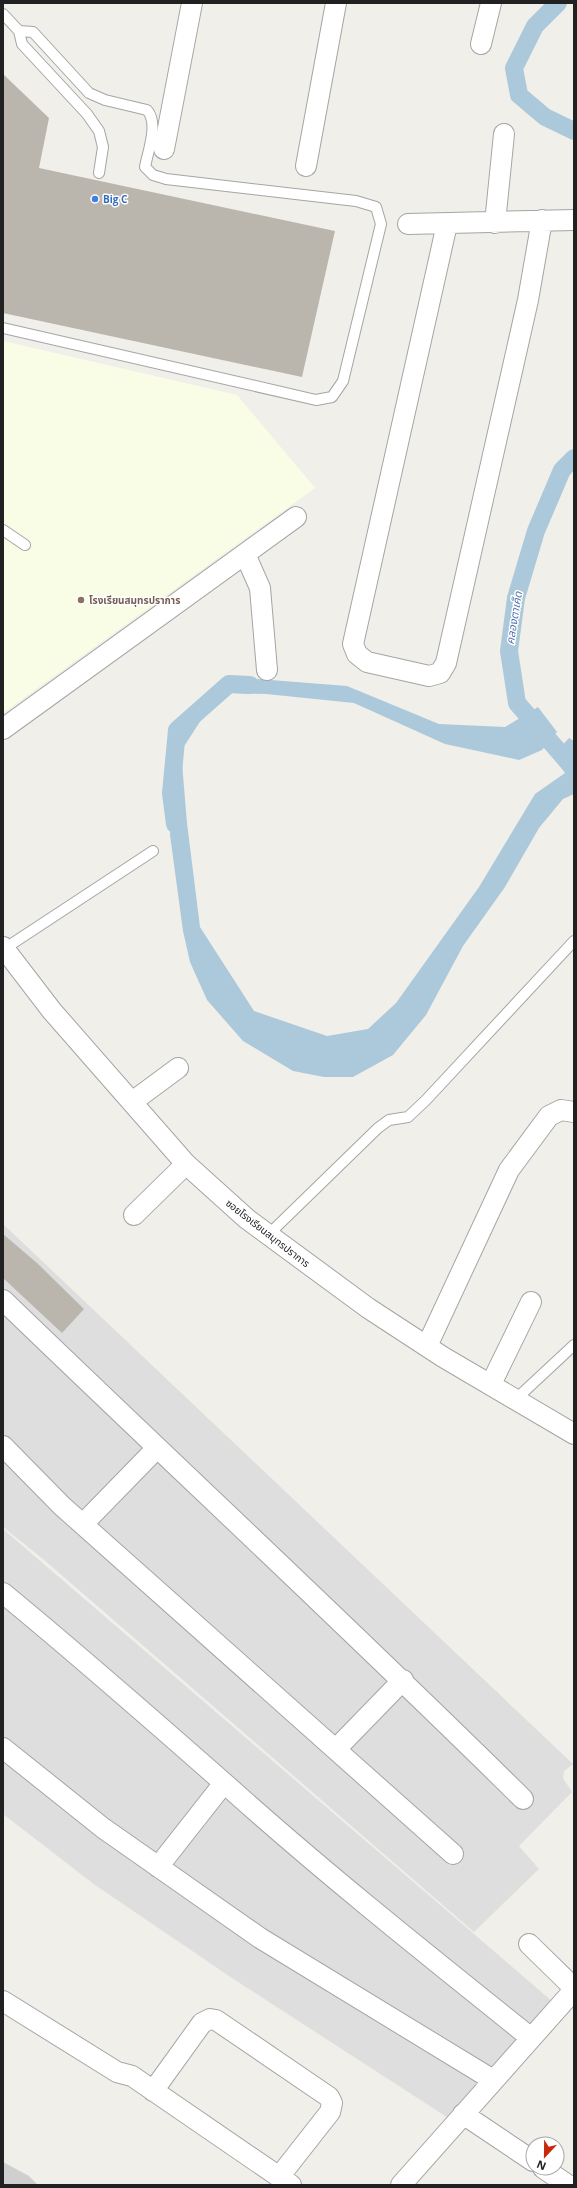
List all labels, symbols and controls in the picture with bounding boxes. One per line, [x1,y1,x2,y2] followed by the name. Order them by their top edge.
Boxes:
[103,192,128,206] place label: Big C
[90,194,100,204] marker: Big C
[502,589,525,645] water label: คลองตาเค็ด
[89,593,180,607] place label: โรงเรียนสมุทรปราการ
[76,595,86,605] marker: โรงเรียนสมุทรปราการ
[223,1196,313,1270] street label: ซอยโรงเรียนสมุทรปราการ
[525,2136,565,2176] north arrow
[534,2157,548,2174] text: N

